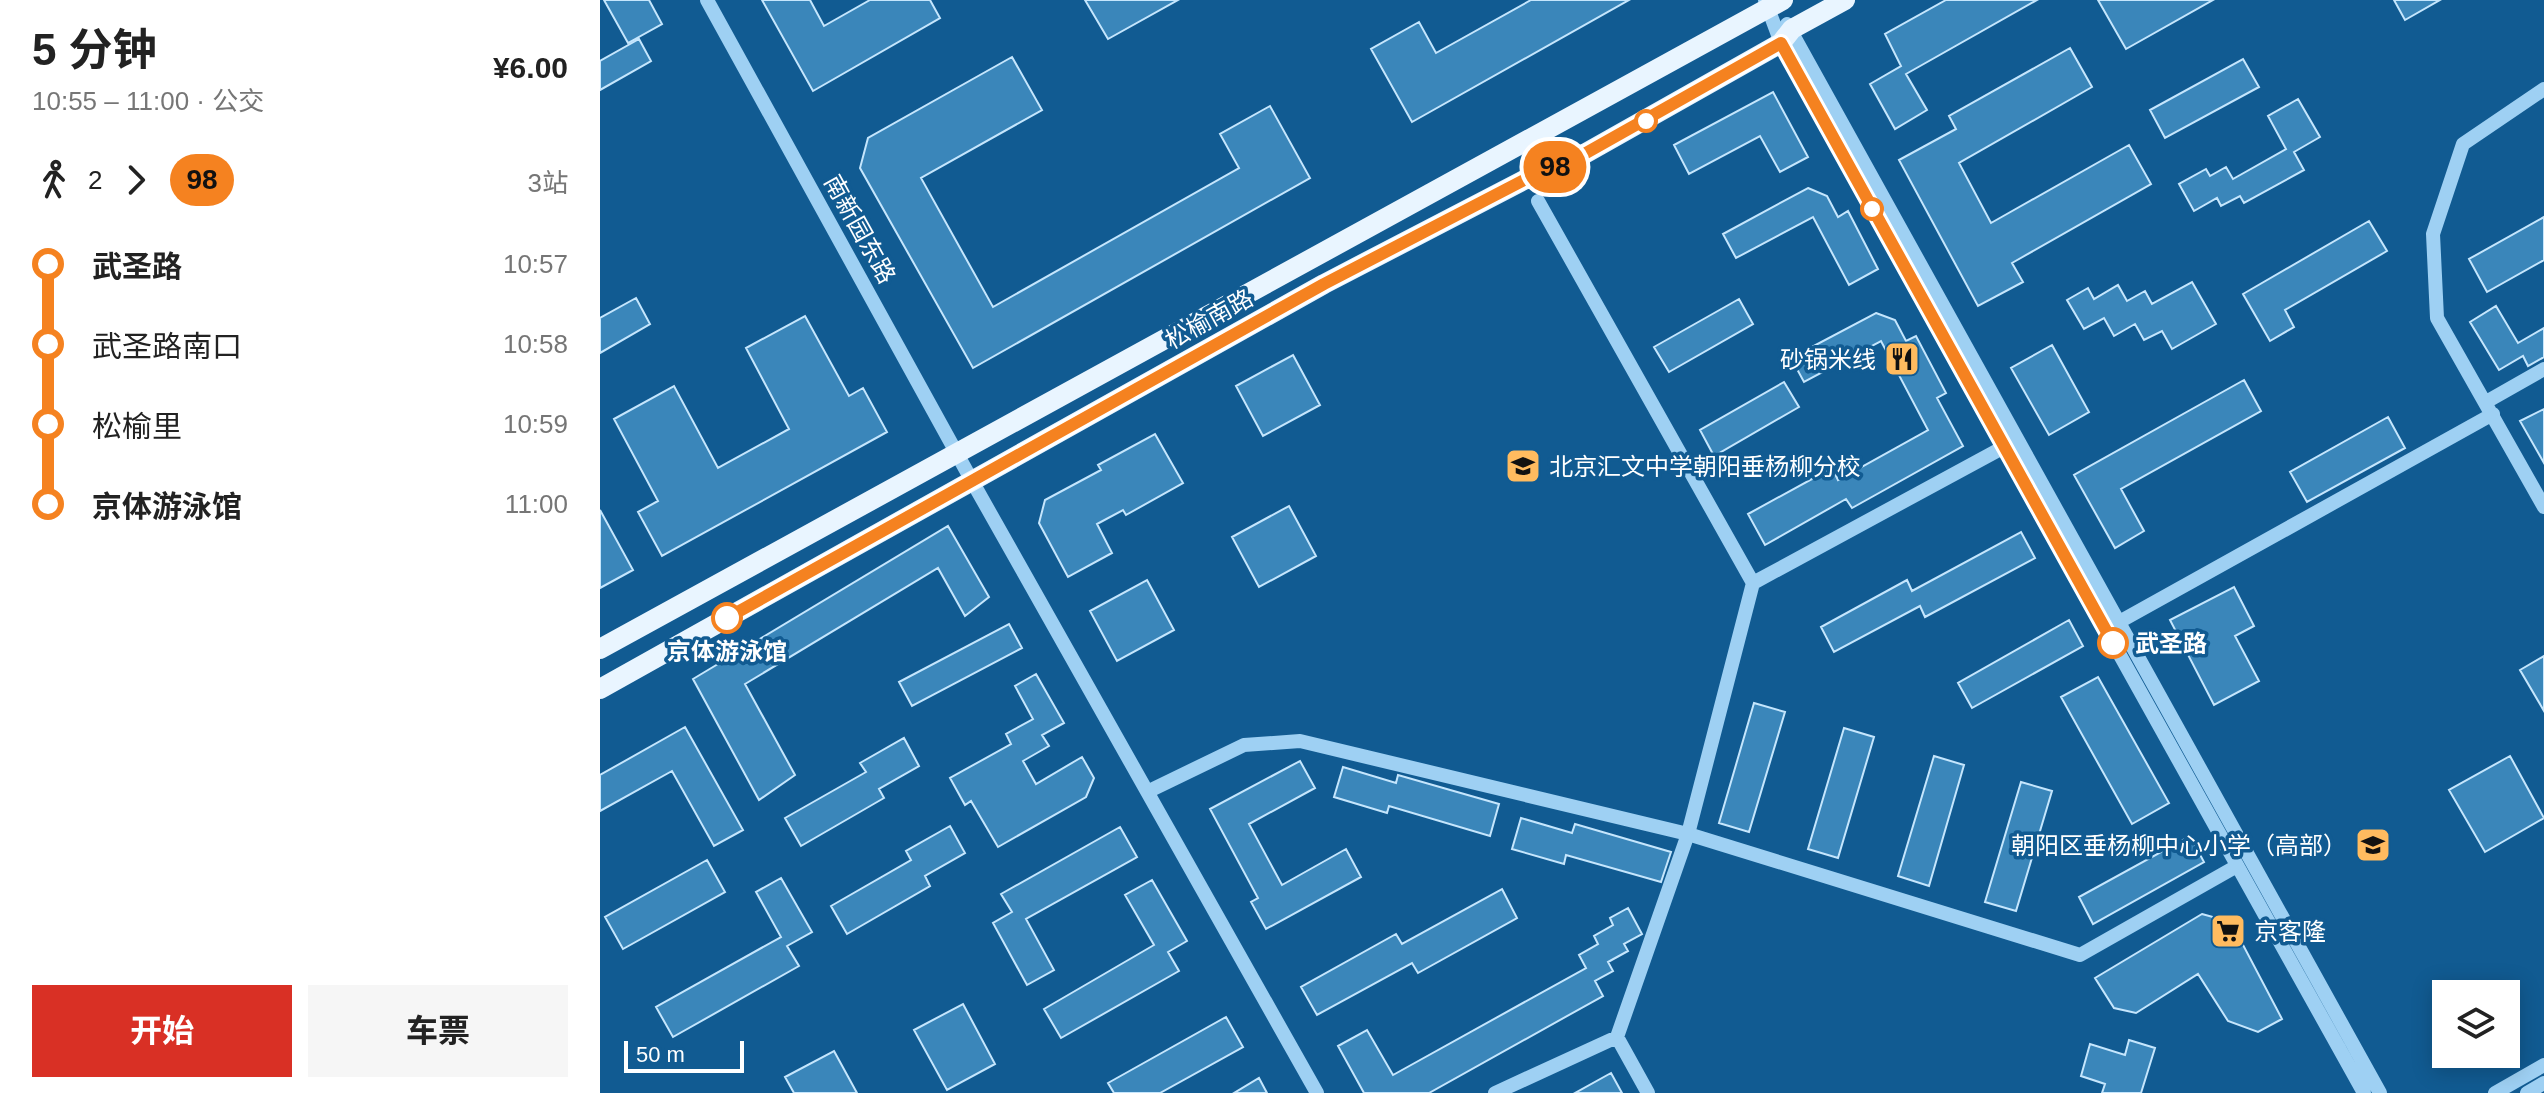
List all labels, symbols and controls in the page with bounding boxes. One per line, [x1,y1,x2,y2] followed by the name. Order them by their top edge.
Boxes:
[32,25,157,74] text: 5 分钟
[493,51,568,84] text: ¥6.00
[32,86,264,116] text: 10:55 – 11:00 · 公交
[1635,110,1657,132] unlabelled marker
[1519,141,1591,193] line badge: 98
[1539,151,1571,182] text: 98
[32,158,76,202] icon: walk
[114,158,158,202] icon: forward
[186,164,218,195] text: 98
[88,165,102,195] text: 2
[528,168,568,198] text: 3站
[819,170,901,288] street label: 南新园东路
[1861,198,1883,220] unlabelled marker
[503,249,568,279] text: 10:57
[92,250,182,283] text: 武圣路
[1160,284,1258,354] street label: 松榆南路
[503,329,568,359] text: 10:58
[92,330,242,363] text: 武圣路南口
[1883,340,1921,378] restaurant icon: 砂锅米线
[1780,346,1876,373] place label: 砂锅米线
[503,409,568,439] text: 10:59
[92,410,182,443] text: 松榆里
[1504,447,1542,485] school or university icon: 北京汇文中学朝阳垂杨柳分校
[1549,453,1861,480] place label: 北京汇文中学朝阳垂杨柳分校
[505,489,568,519] text: 11:00
[92,490,242,523] text: 京体游泳馆
[712,603,742,633] marker: 京体游泳馆
[2098,628,2128,658] marker: 武圣路
[2135,630,2207,657] place label: 武圣路
[667,638,787,665] place label: 京体游泳馆
[2354,826,2392,864] school or university icon: 朝阳区垂杨柳中心小学（高部）
[2011,832,2347,859] place label: 朝阳区垂杨柳中心小学（高部）
[2209,912,2247,950] supermarket icon: 京客隆
[2254,918,2326,945] place label: 京客隆
[2432,980,2520,1068] map controls
[2432,980,2520,1068] button: layers
[32,985,292,1077] button: 开始
[308,985,568,1077] button: 车票
[624,1037,744,1073] scale bar
[636,1042,685,1067] text: 50 m

